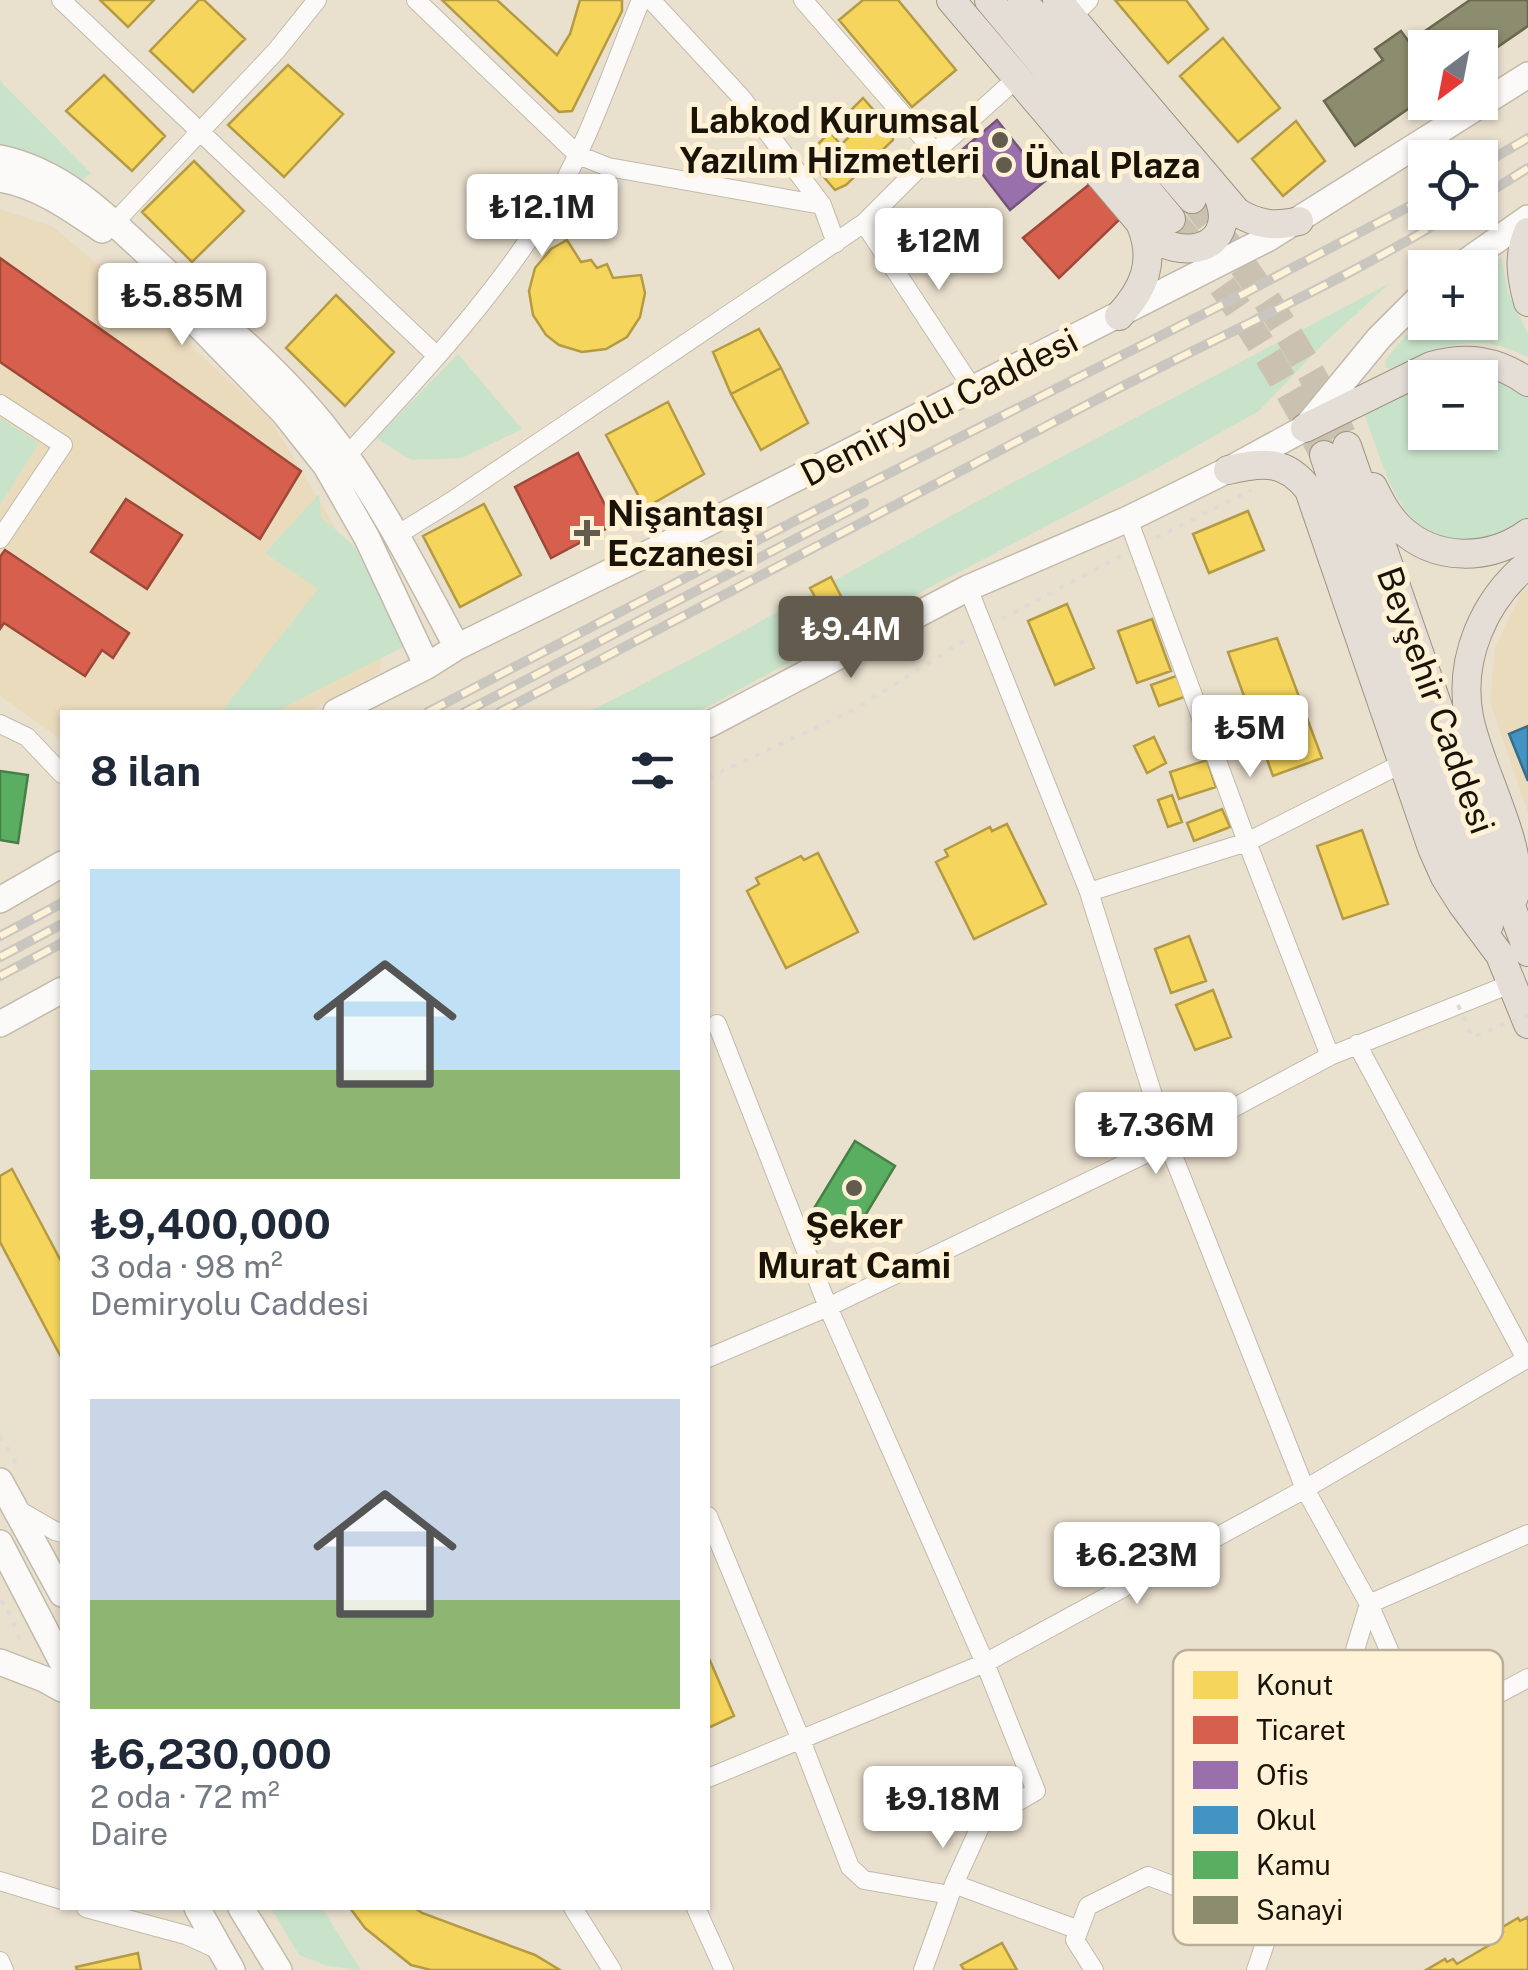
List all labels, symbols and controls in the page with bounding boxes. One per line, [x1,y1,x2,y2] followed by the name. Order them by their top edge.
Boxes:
[1408,30,1498,120] north arrow
[1408,30,1498,450] map controls
[680,100,980,181] place label: Labkod Kurumsal Yazılım Hizmetleri
[989,129,1011,151] marker: Labkod Kurumsal Yazılım Hizmetleri
[1408,140,1498,230] button: locate
[1024,144,1201,186] place label: Ünal Plaza
[993,154,1015,176] marker: Ünal Plaza
[461,174,623,259] pin: ₺12.1M
[489,188,595,225] text: ₺12.1M
[880,208,998,293] pin: ₺12M
[897,222,981,259] text: ₺12M
[1408,250,1498,340] button: +
[101,263,263,348] pin: ₺5.85M
[120,277,244,314] text: ₺5.85M
[794,319,1084,495] street label: Demiryolu Caddesi
[1408,360,1498,450] button: −
[607,493,764,574] place label: Nişantaşı Eczanesi
[576,522,598,544] marker: Nişantaşı Eczanesi
[1369,561,1503,839] street label: Beyşehir Caddesi
[781,596,921,681] pin: ₺9.4M
[801,610,901,647] text: ₺9.4M
[1202,695,1298,780] pin: ₺5M
[1214,709,1286,746] text: ₺5M
[625,743,680,798] icon: filters
[90,746,201,795] text: 8 ilan
[295,934,475,1114] icon: home
[1075,1092,1237,1177] pin: ₺7.36M
[1097,1106,1215,1143] text: ₺7.36M
[843,1177,865,1199] marker: Şeker Murat Cami
[90,1199,331,1248] text: ₺9,400,000
[757,1205,951,1286] place label: Şeker Murat Cami
[90,1248,283,1285] text: 3 oda · 98 m²
[90,1285,369,1322] text: Demiryolu Caddesi
[295,1464,475,1644] icon: home
[1056,1522,1218,1607] pin: ₺6.23M
[1076,1536,1198,1573] text: ₺6.23M
[1173,1650,1503,1945] legend
[1256,1668,1333,1701] text: Konut
[1256,1713,1346,1746] text: Ticaret
[90,1729,332,1778] text: ₺6,230,000
[1256,1758,1309,1791] text: Ofis
[862,1766,1024,1851] pin: ₺9.18M
[90,1778,280,1815] text: 2 oda · 72 m²
[885,1780,1001,1817] text: ₺9.18M
[1256,1803,1317,1836] text: Okul
[90,1815,168,1852] text: Daire
[1256,1848,1331,1881] text: Kamu
[1256,1893,1343,1926] text: Sanayi

